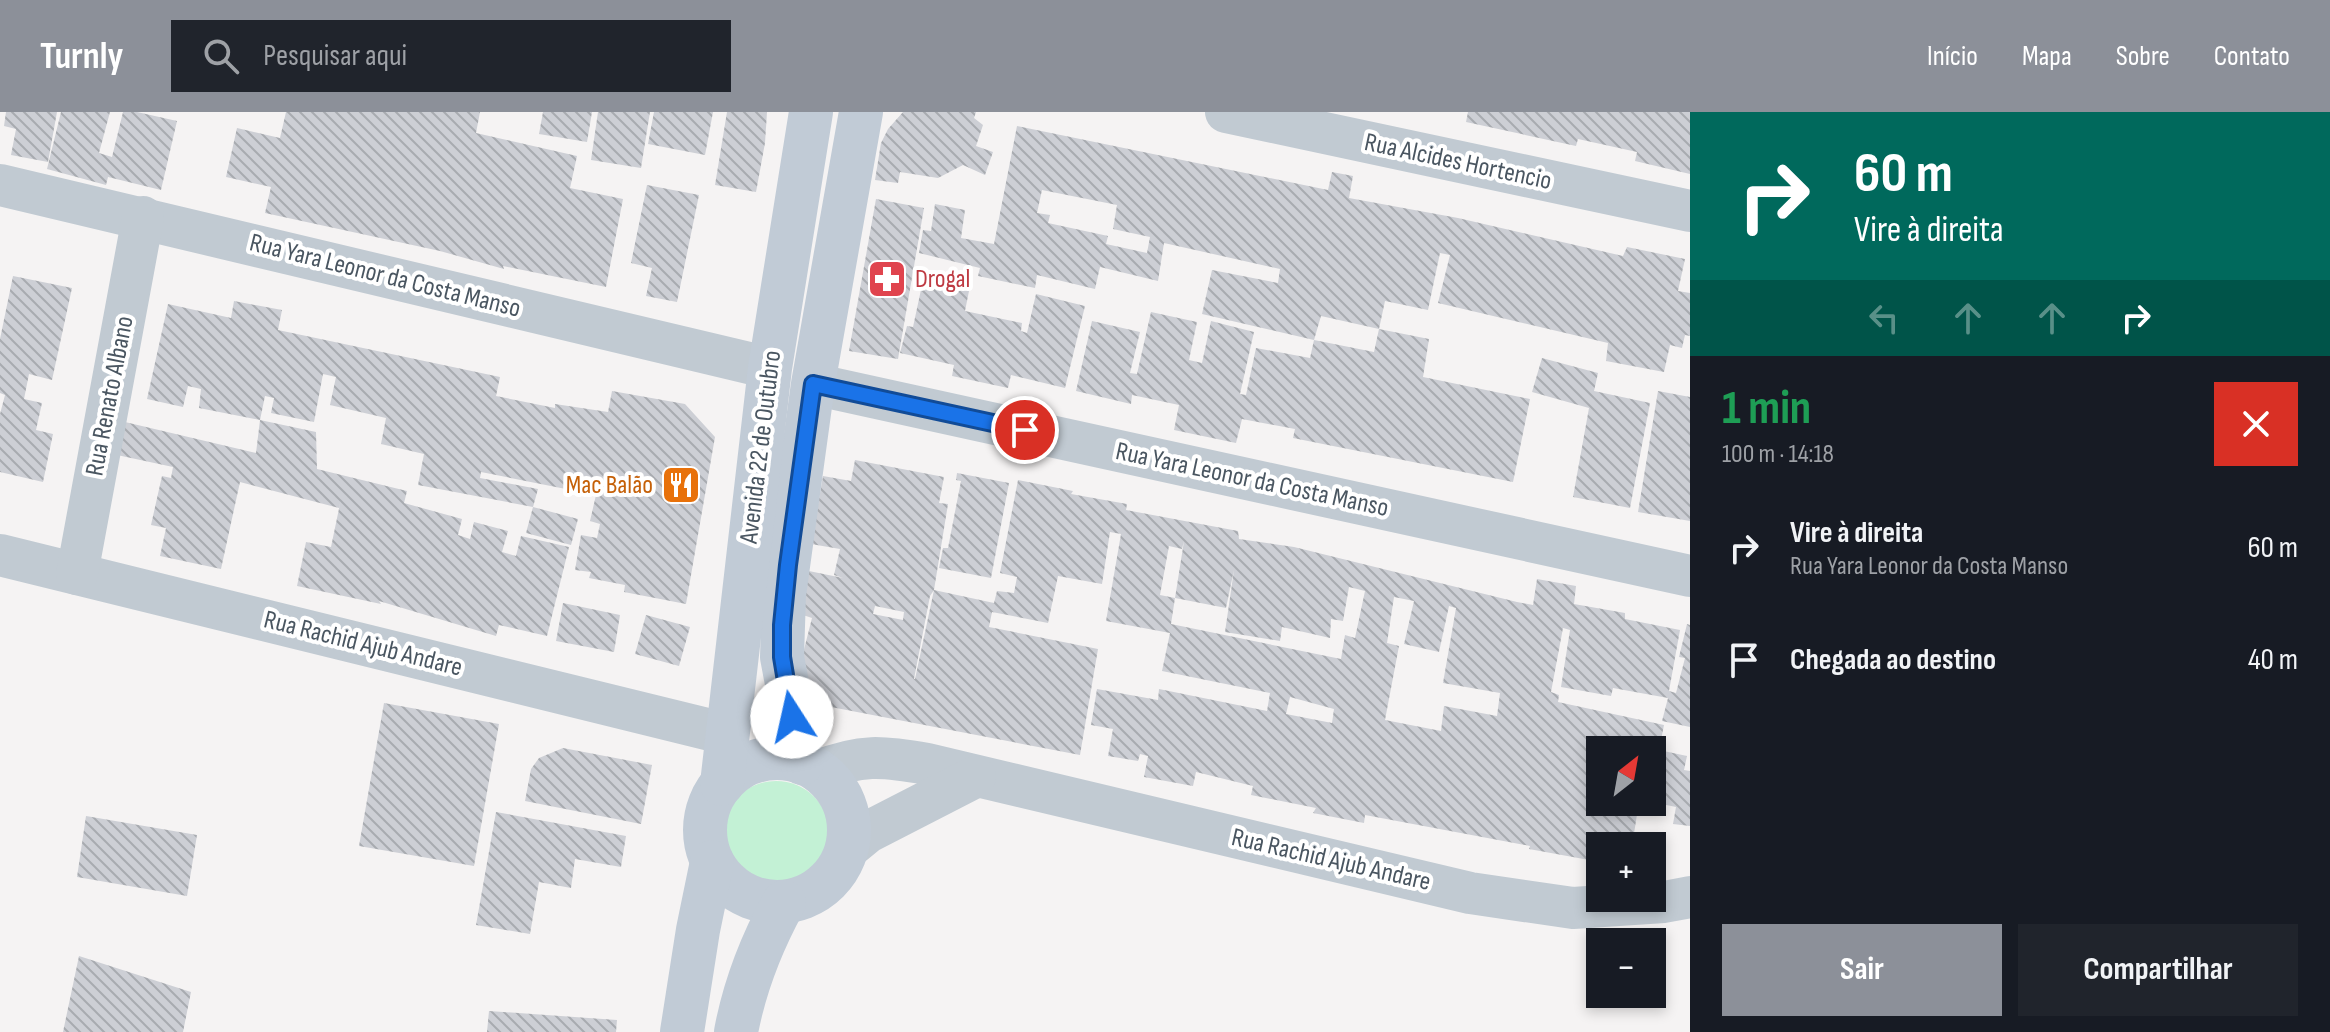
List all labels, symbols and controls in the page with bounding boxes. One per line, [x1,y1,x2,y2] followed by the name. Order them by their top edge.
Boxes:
[171,20,731,92] search box
[40,34,123,79] text: Turnly
[199,34,243,78] icon: search
[263,38,407,74] text: Pesquisar aqui
[1927,40,1978,73] text: Início
[2022,40,2072,73] text: Mapa
[2116,40,2170,73] text: Sobre
[2214,40,2290,73] text: Contato
[1362,127,1554,197] street label: Rua Alcides Hortencio
[1854,141,1953,208] text: 60 m
[1722,144,1826,248] icon: right
[1854,209,2004,252] text: Vire à direita
[246,227,524,325] street label: Rua Yara Leonor da Costa Manso
[866,258,908,300] pharmacy icon: Drogal
[915,264,970,295] place label: Drogal
[1862,296,1906,340] icon: left
[1946,296,1990,340] icon: ahead
[2030,296,2074,340] icon: ahead
[2114,296,2158,340] icon: right
[79,314,141,478] street label: Rua Renato Albano
[734,349,788,546] street label: Avenida 22 de Outubro
[1722,380,1811,437] text: 1 min
[2214,382,2298,466] button: close
[991,396,1059,464] pin
[1003,408,1047,452] icon: arrive
[1113,436,1391,524] street label: Rua Yara Leonor da Costa Manso
[1722,439,1834,470] text: 100 m · 14:18
[660,464,702,506] restaurant icon: Mac Balão
[566,470,653,501] place label: Mac Balão
[1790,515,1923,551] text: Vire à direita
[1722,526,1766,570] icon: right
[2247,530,2298,566] text: 60 m
[1790,551,2068,582] text: Rua Yara Leonor da Costa Manso
[261,604,465,684] street label: Rua Rachid Ajub Andare
[1722,638,1766,682] icon: arrive
[1790,642,1996,678] text: Chegada ao destino
[2248,642,2298,678] text: 40 m
[750,675,834,759] position arrow
[1586,736,1666,816] north arrow
[1586,736,1666,1008] map controls
[1228,822,1434,898] street label: Rua Rachid Ajub Andare
[1586,832,1666,912] button: +
[1722,924,2002,1016] button: Sair
[2018,924,2298,1016] button: Compartilhar
[1586,928,1666,1008] button: −

